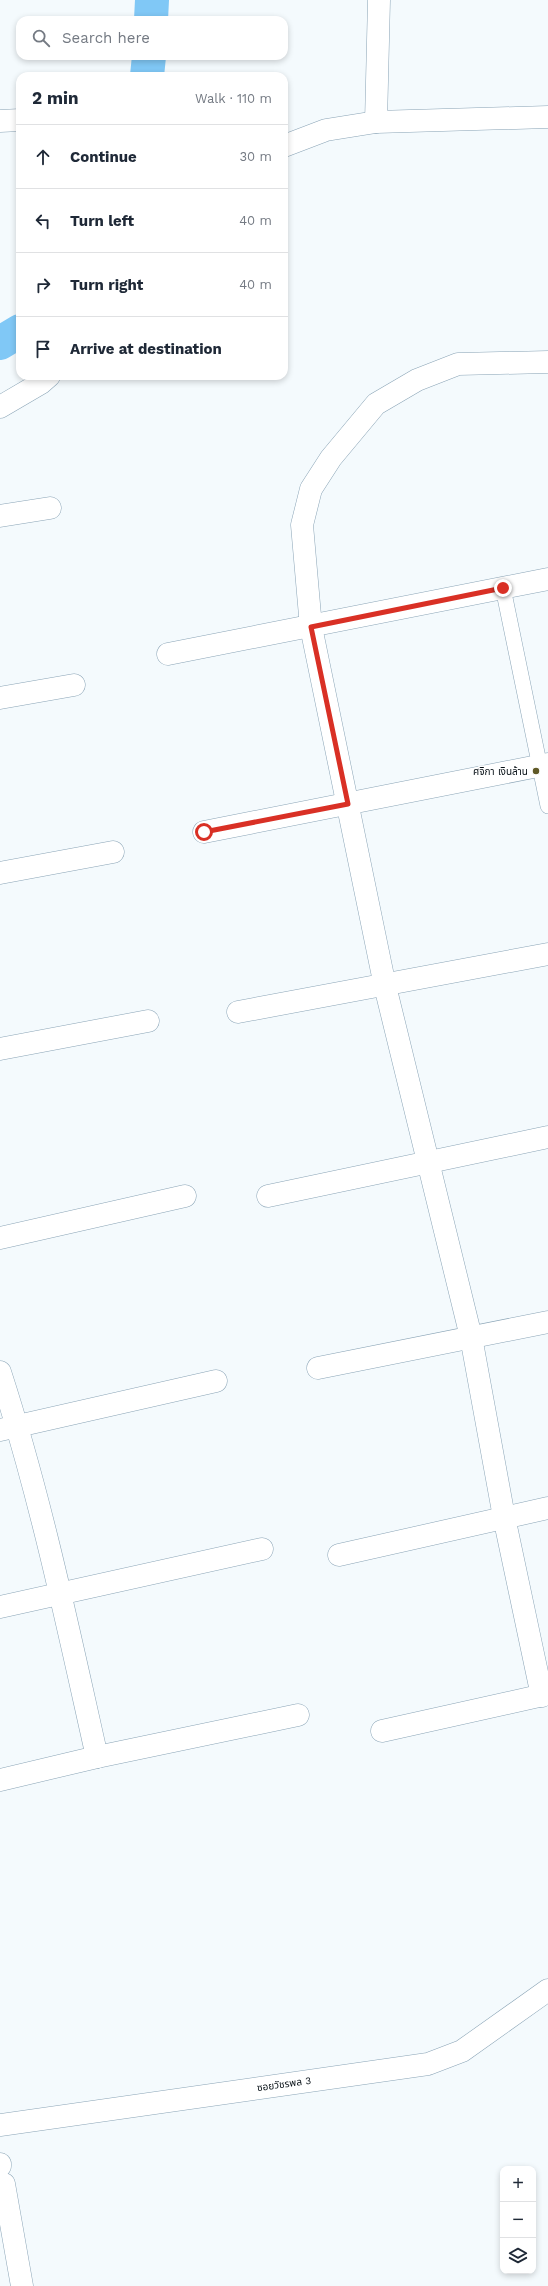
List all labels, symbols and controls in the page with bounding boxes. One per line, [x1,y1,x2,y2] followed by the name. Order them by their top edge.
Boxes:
[16,16,288,60] search box
[30,27,52,49] icon: search
[62,29,150,47] text: Search here
[32,88,78,108] text: 2 min
[195,91,272,106] text: Walk · 110 m
[32,146,54,168] icon: ahead
[70,148,137,166] text: Continue
[240,149,272,164] text: 30 m
[32,210,54,232] icon: left
[70,212,134,230] text: Turn left
[239,213,272,228] text: 40 m
[32,274,54,296] icon: right
[70,276,143,294] text: Turn right
[239,277,272,292] text: 40 m
[32,338,54,360] icon: arrive
[70,340,222,358] text: Arrive at destination
[494,579,512,597] route end
[473,766,528,777] place label: ศจิกา เงินล้าน
[531,766,541,776] marker: ศจิกา เงินล้าน
[195,823,213,841] route start
[256,2075,312,2093] street label: ซอยวัชรพล 3
[500,2166,536,2274] map controls
[500,2166,536,2202] button: +
[500,2202,536,2238] button: −
[500,2238,536,2274] button: layers

